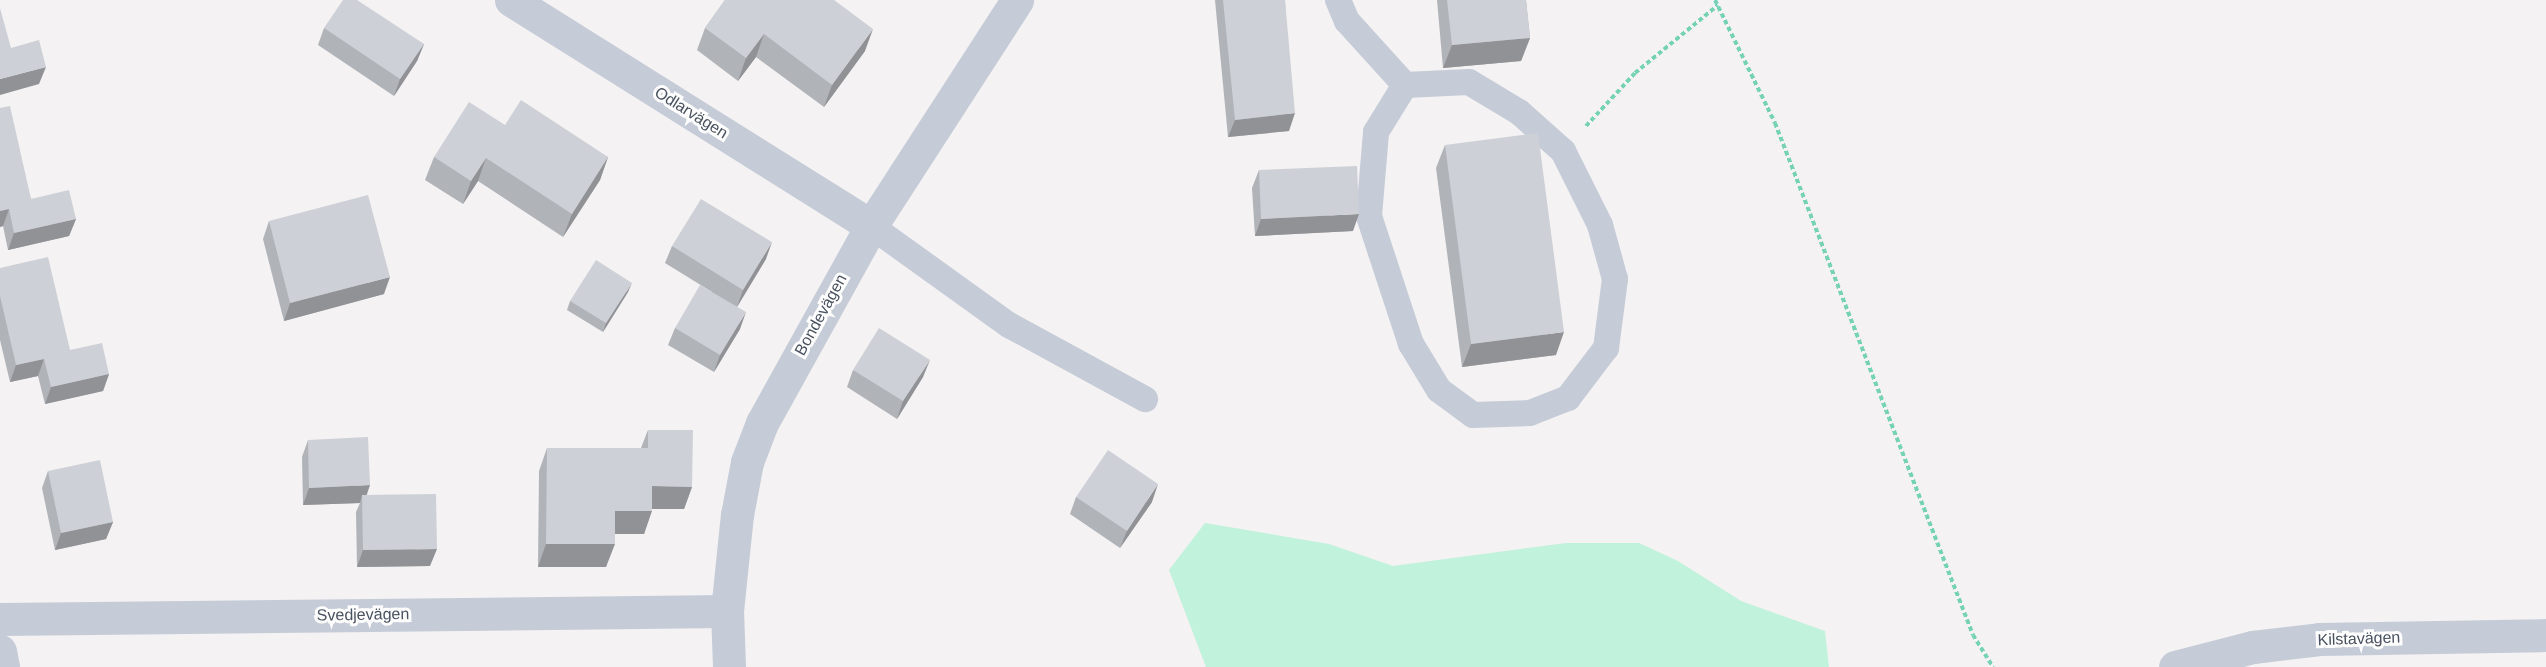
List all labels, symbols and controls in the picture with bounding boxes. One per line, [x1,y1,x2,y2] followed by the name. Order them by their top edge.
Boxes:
[651,83,731,143] street label: Odlarvägen
[791,271,851,359] street label: Bondevägen
[317,605,409,625] street label: Svedjevägen
[2317,628,2401,650] street label: Kilstavägen

